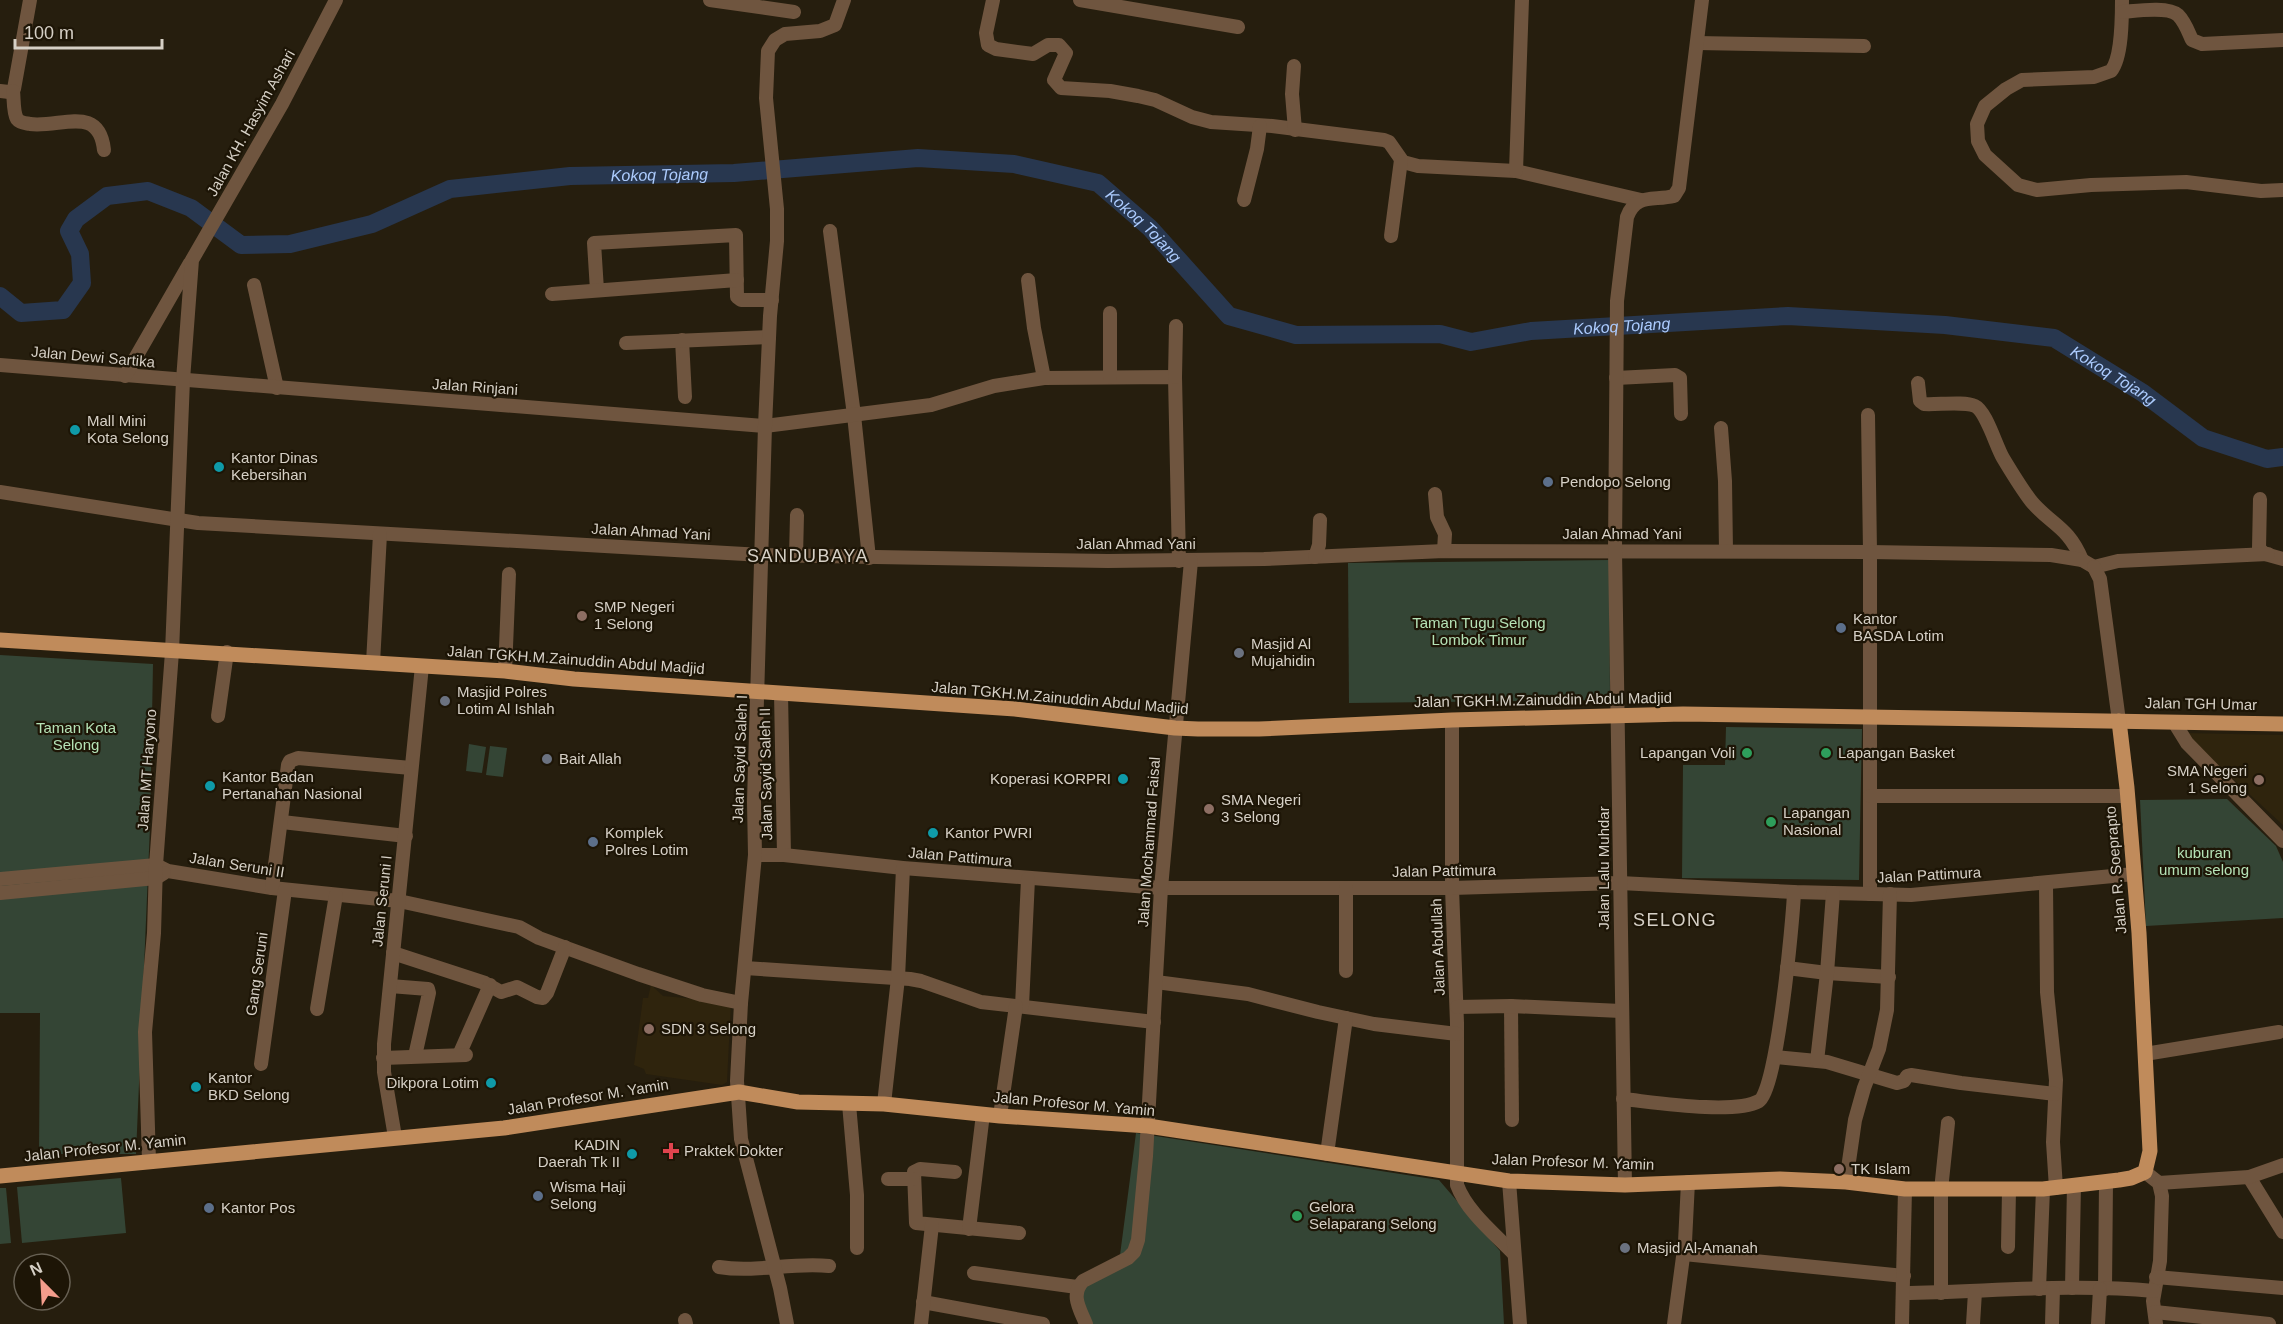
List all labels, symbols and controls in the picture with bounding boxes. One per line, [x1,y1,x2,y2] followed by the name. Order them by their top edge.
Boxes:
[15,12,162,50] scale bar
[24,23,74,43] text: 100 m
[203,46,298,199] street label: Jalan KH. Hasyim Ashari
[611,165,708,184] water label: Kokoq Tojang
[1103,186,1184,266] water label: Kokoq Tojang
[1573,315,1671,338] water label: Kokoq Tojang
[30,343,156,370] street label: Jalan Dewi Sartika
[2068,343,2159,409] water label: Kokoq Tojang
[432,375,518,398] street label: Jalan Rinjani
[87,412,169,446] place label: Mall Mini Kota Selong
[68,423,82,437] marker: Mall Mini Kota Selong
[231,449,318,483] place label: Kantor Dinas Kebersihan
[212,460,226,474] marker: Kantor Dinas Kebersihan
[1560,473,1671,490] place label: Pendopo Selong
[1541,475,1555,489] marker: Pendopo Selong
[591,520,711,543] street label: Jalan Ahmad Yani
[1562,525,1682,542] street label: Jalan Ahmad Yani
[1076,535,1196,552] street label: Jalan Ahmad Yani
[747,546,869,566] district label: SANDUBAYA
[594,598,675,632] place label: SMP Negeri 1 Selong
[575,609,589,623] marker: SMP Negeri 1 Selong
[1853,610,1944,644] place label: Kantor BASDA Lotim
[1412,614,1546,648] park label: Taman Tugu Selong Lombok Timur
[1834,621,1848,635] marker: Kantor BASDA Lotim
[1251,635,1315,669] place label: Masjid Al Mujahidin
[447,642,705,677] street label: Jalan TGKH.M.Zainuddin Abdul Madjid
[1232,646,1246,660] marker: Masjid Al Mujahidin
[931,678,1189,717] street label: Jalan TGKH.M.Zainuddin Abdul Madjid
[457,683,555,717] place label: Masjid Polres Lotim Al Ishlah
[1414,689,1672,710] street label: Jalan TGKH.M.Zainuddin Abdul Madjid
[438,694,452,708] marker: Masjid Polres Lotim Al Ishlah
[2145,694,2257,713] street label: Jalan TGH Umar
[729,695,750,823] street label: Jalan Sayid Saleh I
[134,708,159,832] street label: Jalan MT Haryono
[756,708,775,840] street label: Jalan Sayid Saleh II
[36,719,117,753] park label: Taman Kota Selong
[1640,744,1735,761] place label: Lapangan Voli
[1838,744,1956,761] place label: Lapangan Basket
[1740,746,1754,760] marker: Lapangan Voli
[1819,746,1833,760] marker: Lapangan Basket
[559,750,622,767] place label: Bait Allah
[540,752,554,766] marker: Bait Allah
[1134,756,1163,928] street label: Jalan Mochammad Faisal
[2167,762,2247,796] place label: SMA Negeri 1 Selong
[222,768,362,802] place label: Kantor Badan Pertanahan Nasional
[990,770,1111,787] place label: Koperasi KORPRI
[1116,772,1130,786] marker: Koperasi KORPRI
[2252,773,2266,787] marker: SMA Negeri 1 Selong
[203,779,217,793] marker: Kantor Badan Pertanahan Nasional
[1221,791,1301,825] place label: SMA Negeri 3 Selong
[1202,802,1216,816] marker: SMA Negeri 3 Selong
[1783,804,1850,838] place label: Lapangan Nasional
[2101,805,2130,935] street label: Jalan R. Soeprapto
[1595,806,1612,930] street label: Jalan Lalu Muhdar
[1764,815,1778,829] marker: Lapangan Nasional
[605,824,688,858] place label: Komplek Polres Lotim
[945,824,1033,841] place label: Kantor PWRI
[926,826,940,840] marker: Kantor PWRI
[586,835,600,849] marker: Komplek Polres Lotim
[907,843,1013,870] street label: Jalan Pattimura
[2159,844,2249,878] park label: kuburan umum selong
[188,849,286,880] street label: Jalan Seruni II
[368,854,395,947] street label: Jalan Seruni I
[1392,861,1497,880] street label: Jalan Pattimura
[1876,863,1982,886] street label: Jalan Pattimura
[1427,898,1448,996] street label: Jalan Abdullah
[1633,910,1717,930] district label: SELONG
[242,931,271,1017] street label: Gang Seruni
[661,1020,756,1037] place label: SDN 3 Selong
[642,1022,656,1036] marker: SDN 3 Selong
[208,1069,290,1103] place label: Kantor BKD Selong
[386,1074,479,1091] place label: Dikpora Lotim
[506,1075,670,1118] street label: Jalan Profesor M. Yamin
[484,1076,498,1090] marker: Dikpora Lotim
[189,1080,203,1094] marker: Kantor BKD Selong
[992,1088,1156,1119] street label: Jalan Profesor M. Yamin
[23,1131,187,1164] street label: Jalan Profesor M. Yamin
[538,1136,620,1170] place label: KADIN Daerah Tk II
[662,1142,680,1160] marker: Praktek Dokter
[684,1142,783,1159] place label: Praktek Dokter
[625,1147,639,1161] marker: KADIN Daerah Tk II
[1491,1150,1655,1173] street label: Jalan Profesor M. Yamin
[1851,1160,1910,1177] place label: TK Islam
[1832,1162,1846,1176] marker: TK Islam
[550,1178,626,1212] place label: Wisma Haji Selong
[531,1189,545,1203] marker: Wisma Haji Selong
[1309,1198,1437,1232] place label: Gelora Selaparang Selong
[221,1199,295,1216] place label: Kantor Pos
[202,1201,216,1215] marker: Kantor Pos
[1290,1209,1304,1223] marker: Gelora Selaparang Selong
[1637,1239,1758,1256] place label: Masjid Al-Amanah
[1618,1241,1632,1255] marker: Masjid Al-Amanah
[12,1252,72,1312] north arrow
[27,1259,45,1279] text: N

